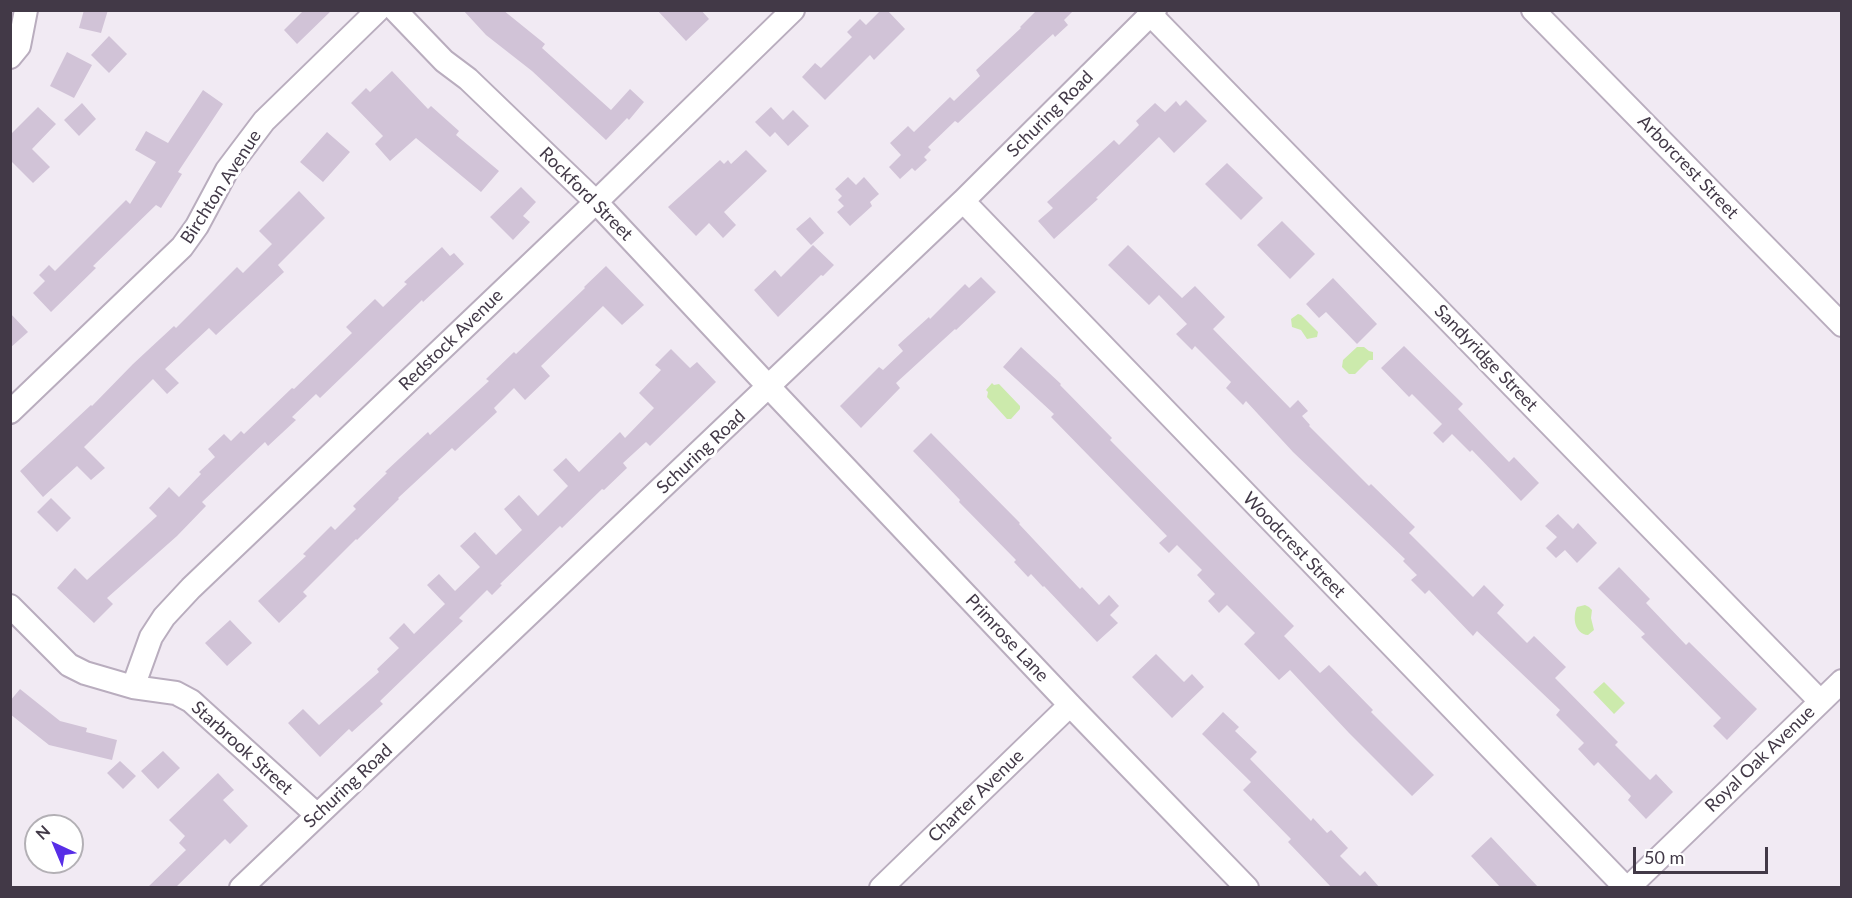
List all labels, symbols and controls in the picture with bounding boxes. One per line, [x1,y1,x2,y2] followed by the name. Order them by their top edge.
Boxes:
[1002,66,1098,162] street label: Schuring Road
[1633,111,1743,223] street label: Arborcrest Street
[176,126,266,248] street label: Birchton Avenue
[535,143,637,245] street label: Rockford Street
[394,285,508,395] street label: Redstock Avenue
[1430,300,1542,416] street label: Sandyridge Street
[652,406,750,498] street label: Schuring Road
[1238,488,1350,602] street label: Woodcrest Street
[961,590,1053,686] street label: Primrose Lane
[187,697,297,799] street label: Starbrook Street
[1701,701,1819,817] street label: Royal Oak Avenue
[299,740,397,832] street label: Schuring Road
[924,745,1028,847] street label: Charter Avenue
[24,814,84,874] north arrow
[31,821,54,843] text: N
[1636,835,1771,873] scale bar
[1644,846,1684,868] text: 50 m

